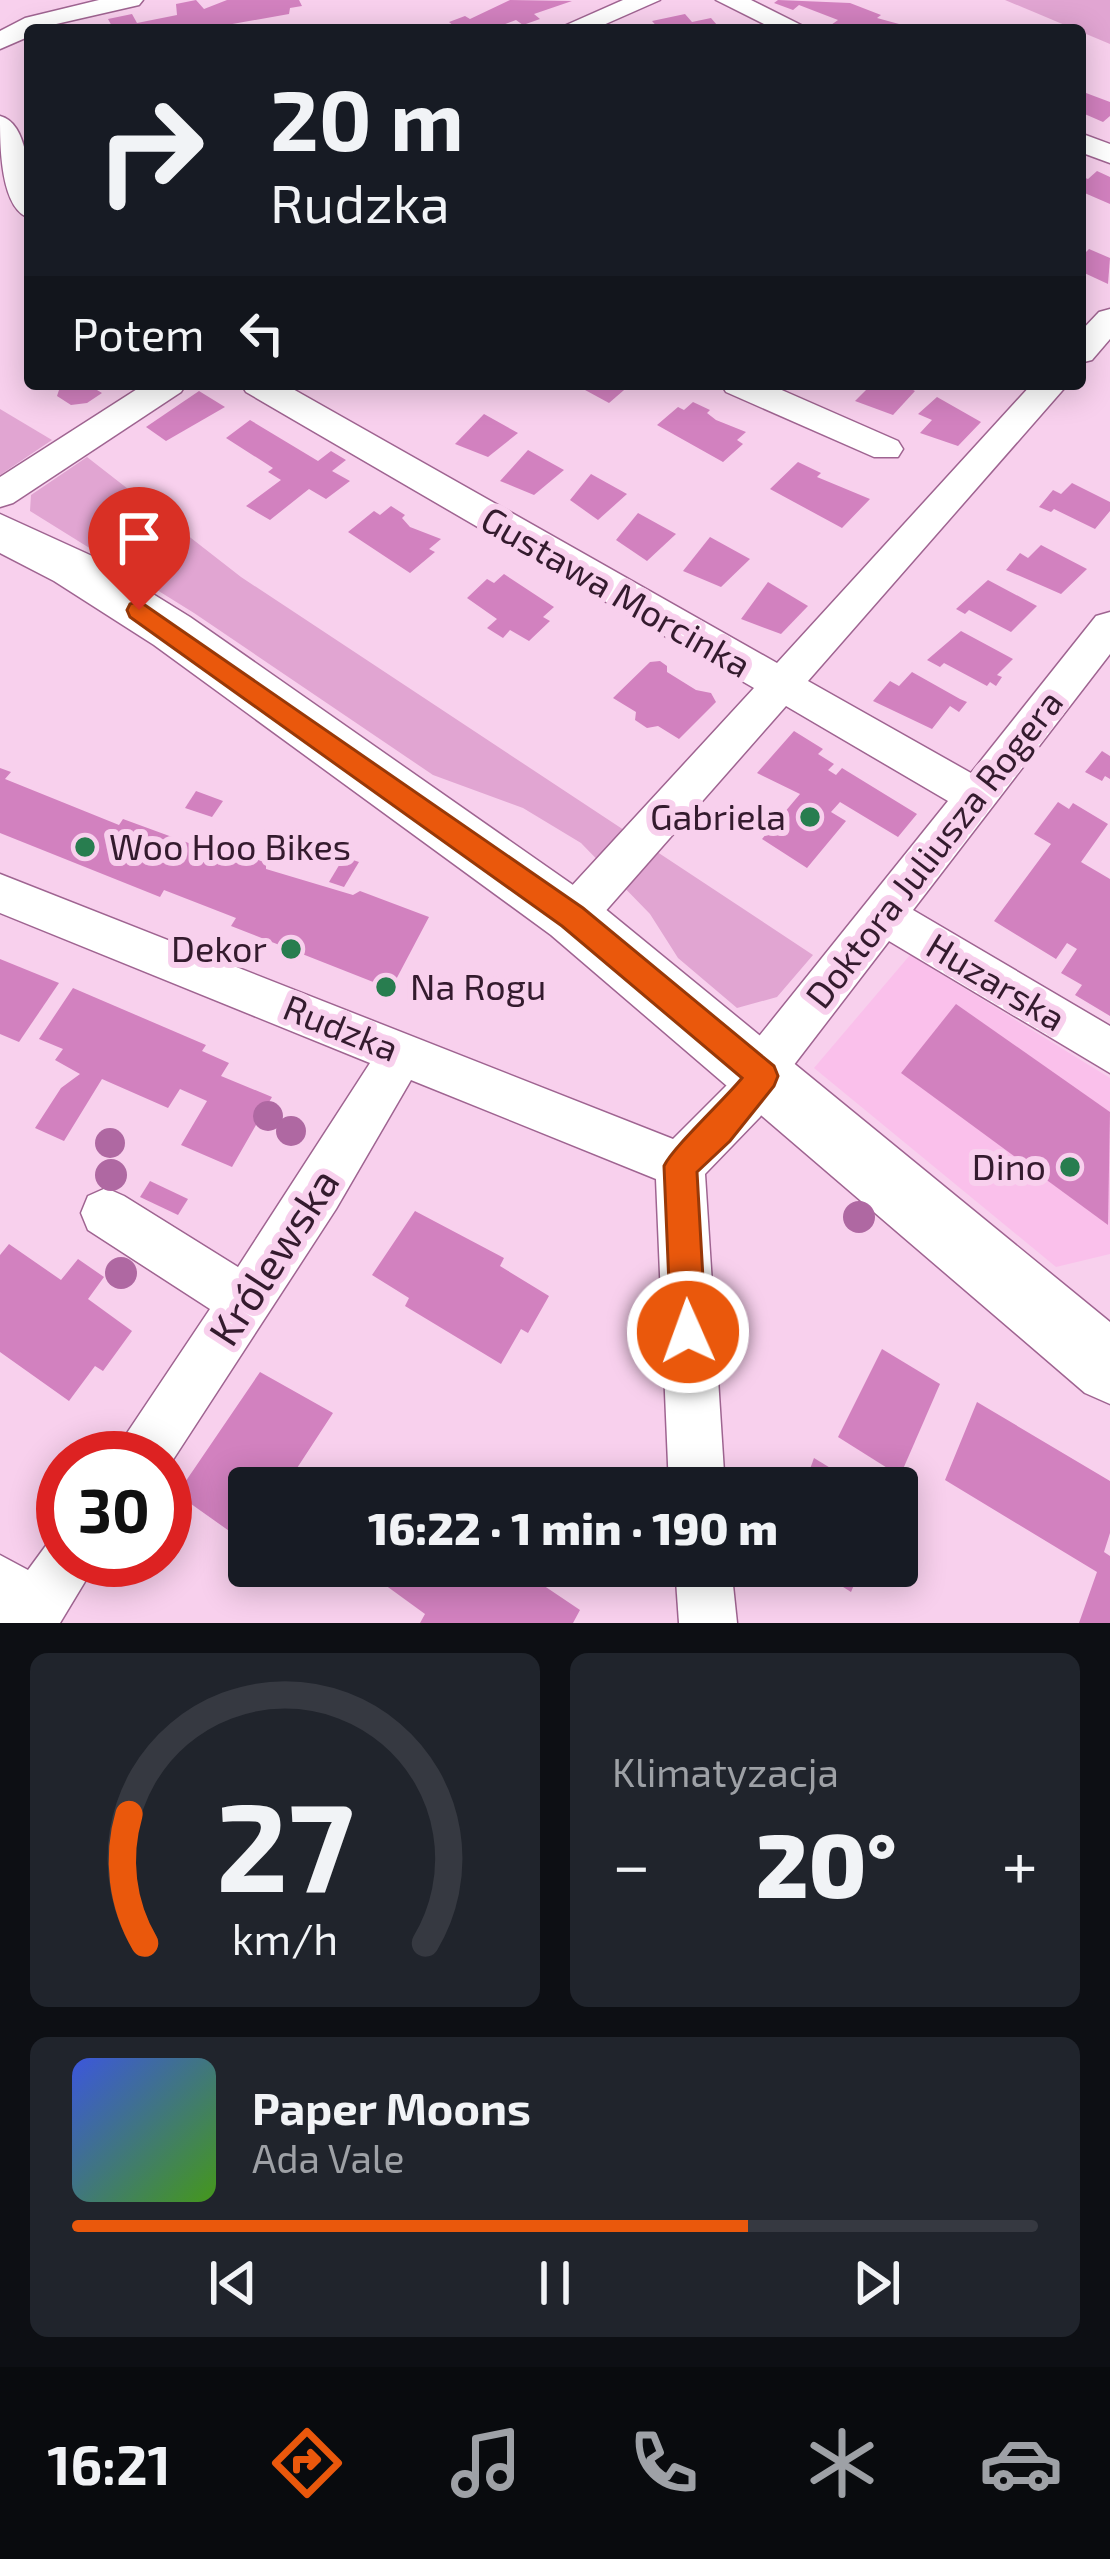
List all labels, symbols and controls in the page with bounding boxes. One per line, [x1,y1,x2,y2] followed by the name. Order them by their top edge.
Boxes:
[270,67,464,168] text: 20 m
[72,72,228,228] icon: right
[270,169,450,234] text: Rudzka
[229,300,295,366] icon: left
[72,306,205,360] text: Potem
[88,487,190,610] pin
[474,496,759,685] street label: Gustawa Morcinka
[106,505,172,571] icon: arrive
[795,681,1070,1016] street label: Doktora Juliusza Rogera
[650,794,786,837] place label: Gabriela
[797,804,823,830] marker: Gabriela
[109,824,351,867] place label: Woo Hoo Bikes
[72,834,98,860] marker: Woo Hoo Bikes
[920,923,1074,1039] street label: Huzarska
[171,926,267,969] place label: Dekor
[278,936,304,962] marker: Dekor
[410,964,546,1007] place label: Na Rogu
[373,974,399,1000] marker: Na Rogu
[278,984,405,1069] street label: Rudzka
[972,1144,1046,1187] place label: Dino
[1057,1154,1083,1180] marker: Dino
[197,1158,348,1354] street label: Królewska
[625,1269,751,1395] position arrow
[36,1431,192,1587] speed limit sign: 30
[368,1500,778,1554] text: 16:22 · 1 min · 190 m
[612,1748,839,1795] text: Klimatyzacja
[216,1767,354,1917] text: 27
[755,1808,897,1916] text: 20°
[612,1823,651,1902] text: −
[1002,1823,1038,1902] text: +
[232,1912,338,1964] text: km/h
[252,2080,531,2134] text: Paper Moons
[252,2134,404,2181] text: Ada Vale
[200,2250,266,2316] icon: previous
[522,2250,588,2316] icon: pause
[844,2250,910,2316] icon: next
[265,2421,349,2505] icon: directions
[444,2421,528,2505] icon: music
[622,2421,706,2505] icon: phone
[800,2421,884,2505] icon: climate
[979,2421,1063,2505] icon: car
[47,2431,171,2496] text: 16:21

